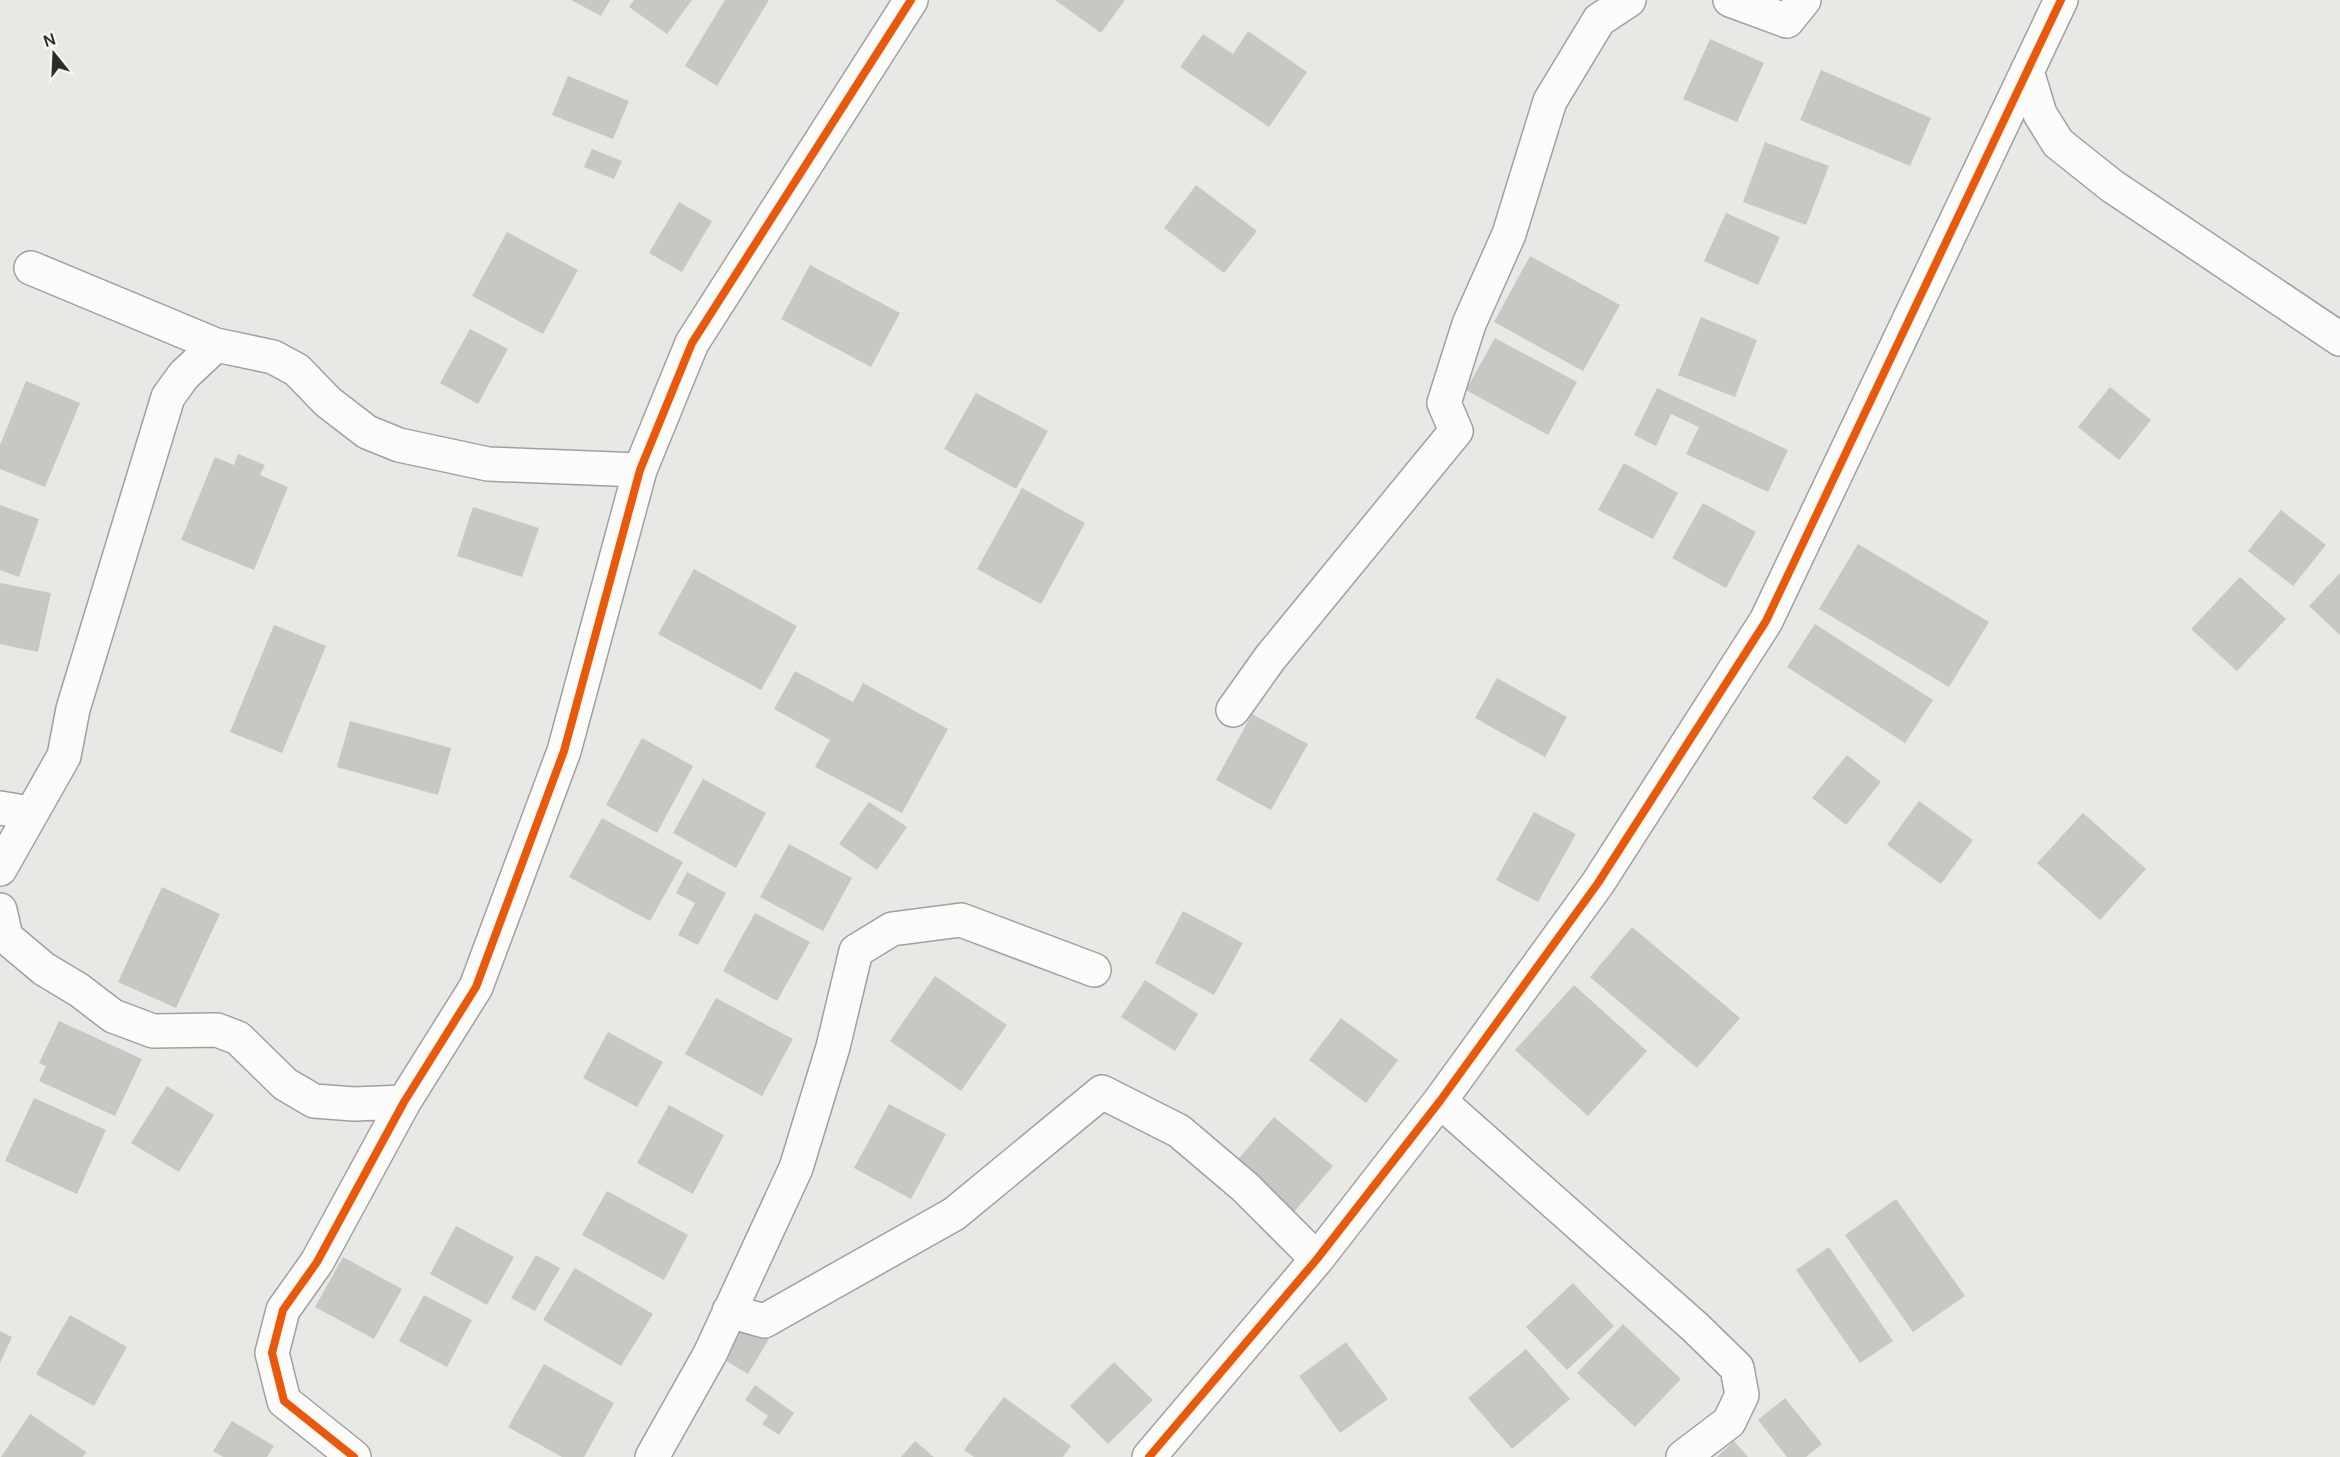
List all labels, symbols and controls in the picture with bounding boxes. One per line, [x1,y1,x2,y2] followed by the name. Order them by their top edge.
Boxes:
[24,24,84,84] north arrow
[40,27,58,52] text: N

